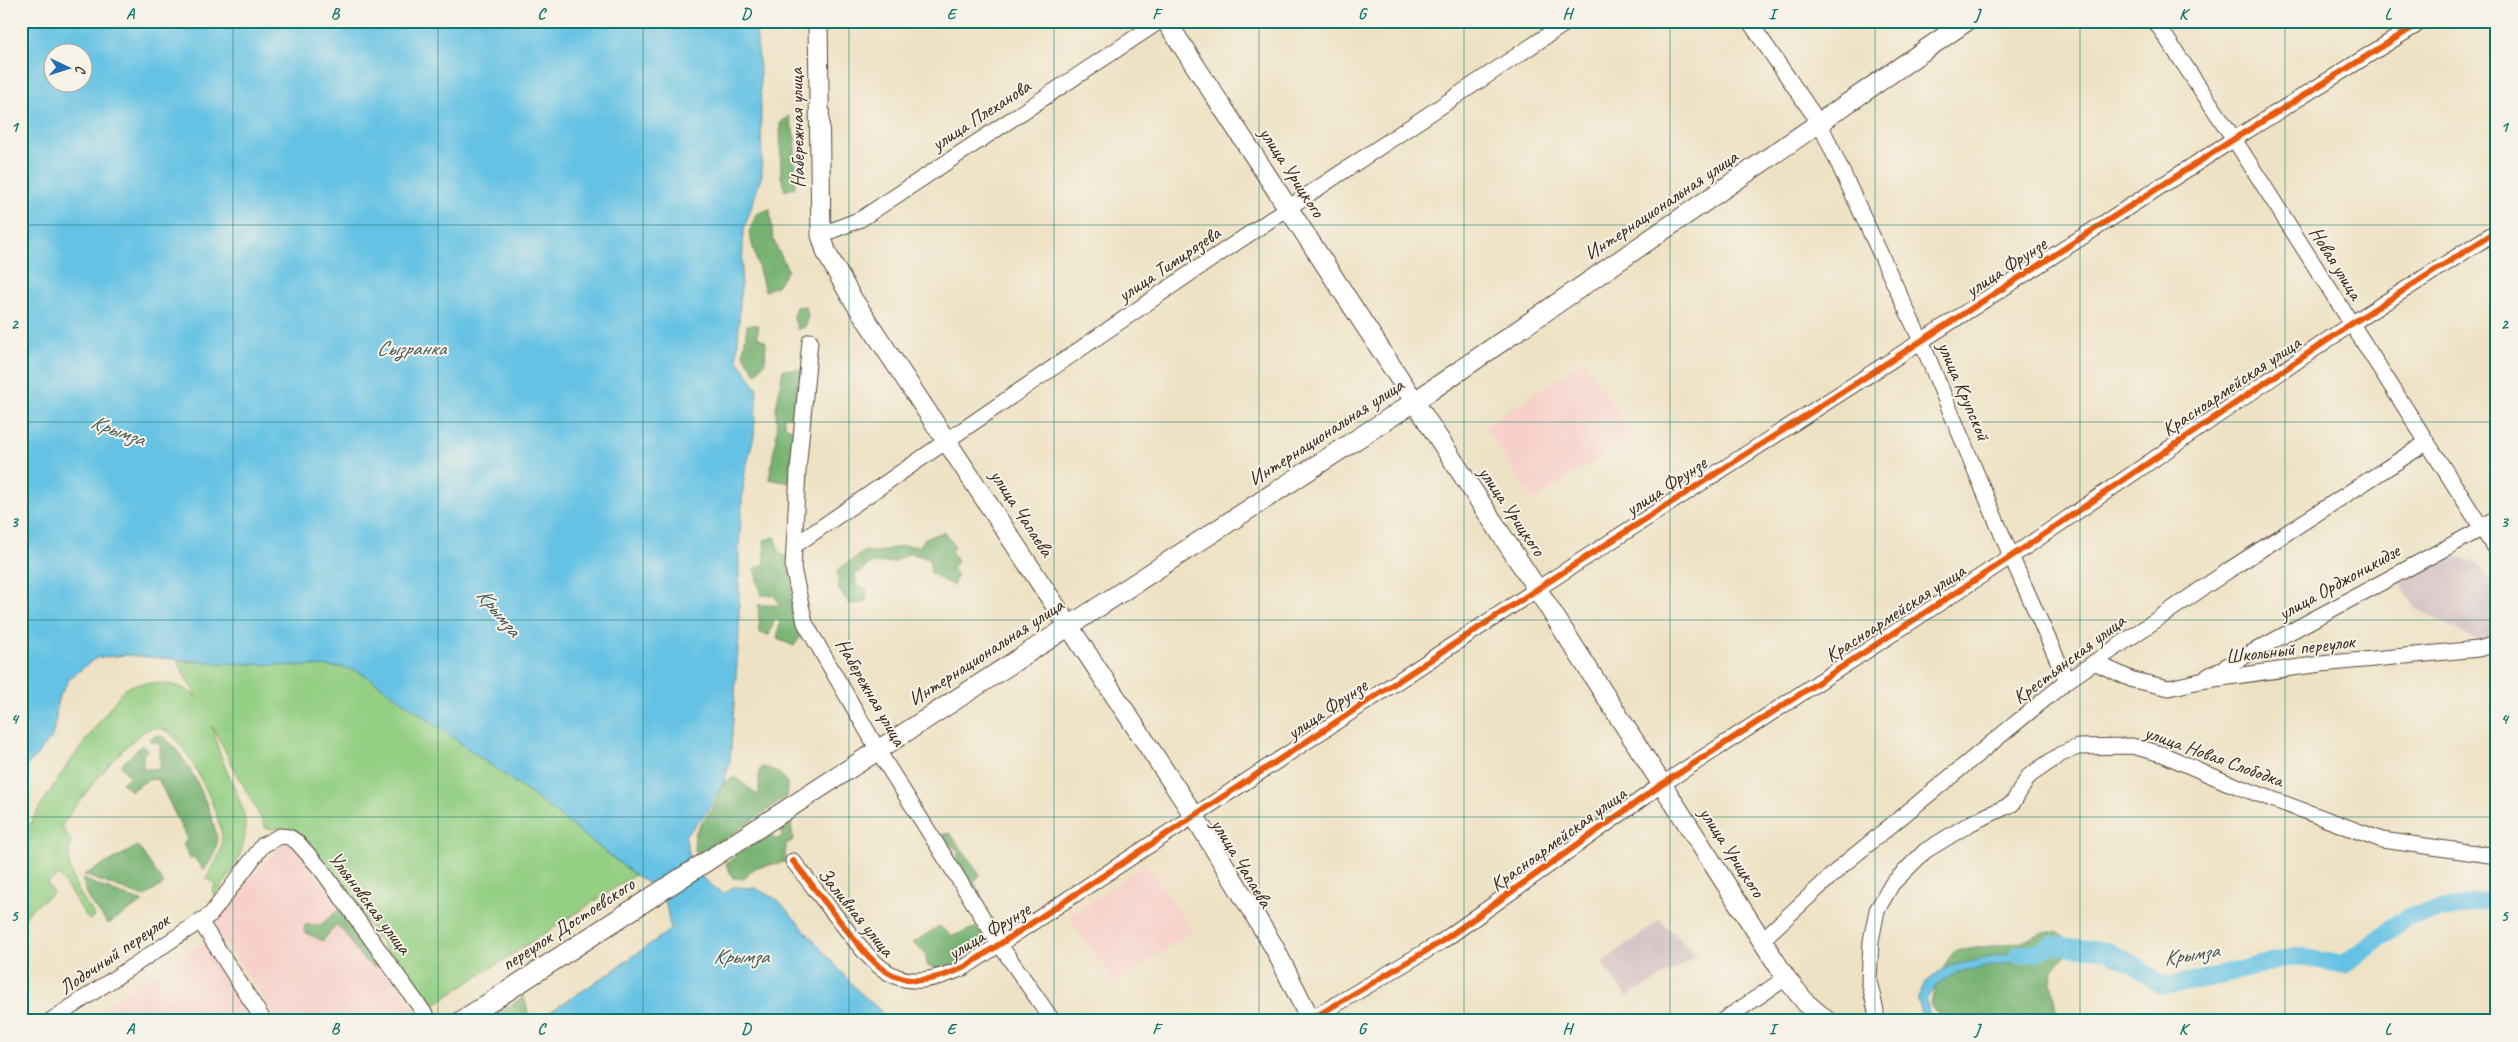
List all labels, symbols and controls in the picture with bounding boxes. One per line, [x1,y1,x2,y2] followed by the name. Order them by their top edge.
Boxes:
[126,4,136,24] text: A
[331,4,341,24] text: B
[537,4,547,24] text: C
[741,4,752,24] text: D
[947,4,958,24] text: E
[1152,4,1163,24] text: F
[1358,4,1368,24] text: G
[1562,4,1574,24] text: H
[1769,4,1779,24] text: I
[1973,4,1982,24] text: J
[2179,4,2191,24] text: K
[2385,4,2393,24] text: L
[42,42,92,92] north arrow
[72,65,89,75] text: С
[783,66,811,188] street label: Набережная улица
[926,73,1036,157] street label: улица Плеханова
[10,117,19,137] text: 1
[2500,117,2509,137] text: 1
[1253,121,1331,223] street label: улица Урицкого
[1579,144,1744,266] street label: Интернациональная улица
[1112,219,1227,308] street label: улица Тимирязева
[2304,222,2369,306] street label: Новая улица
[1960,231,2052,303] street label: улица Фрунзе
[10,314,19,334] text: 2
[2500,314,2509,334] text: 2
[2157,329,2307,442] street label: Красноармейская улица
[377,335,448,362] water label: Сызранка
[1932,337,1997,446] street label: улица Крупской
[1244,372,1409,491] street label: Интернациональная улица
[87,408,150,452] water label: Крымза
[1620,450,1712,522] street label: улица Фрунзе
[1472,461,1552,561] street label: улица Урицкого
[984,464,1060,562] street label: улица Чапаева
[10,512,19,532] text: 3
[2500,512,2509,532] text: 3
[2273,538,2405,626] street label: улица Орджоникидзе
[1820,557,1971,668] street label: Красноармейская улица
[471,582,528,643] water label: Крымза
[904,592,1069,711] street label: Интернациональная улица
[2008,608,2131,710] street label: Крестьянская улица
[2224,628,2358,669] street label: Школьный переулок
[830,634,913,752] street label: Набережная улица
[1281,672,1373,746] street label: улица Фрунзе
[10,709,19,729] text: 4
[2500,709,2509,729] text: 4
[2140,719,2288,793] street label: улица Новая Слободка
[1485,780,1633,897] street label: Красноармейская улица
[1693,801,1771,903] street label: улица Урицкого
[1205,813,1279,913] street label: улица Чапаева
[323,847,418,960] street label: Ульяновская улица
[812,862,900,963] street label: Заливная улица
[497,871,640,976] street label: переулок Достоевского
[942,896,1036,966] street label: улица Фрунзе
[11,906,20,926] text: 5
[2501,906,2510,926] text: 5
[54,907,175,1000] street label: Лодочный переулок
[2162,937,2222,971] water label: Крымза
[713,943,771,969] water label: Крымза
[126,1019,136,1039] text: A
[331,1019,341,1039] text: B
[537,1019,547,1039] text: C
[741,1019,752,1039] text: D
[947,1019,958,1039] text: E
[1152,1019,1163,1039] text: F
[1358,1019,1368,1039] text: G
[1562,1019,1574,1039] text: H
[1769,1019,1779,1039] text: I
[1973,1019,1982,1039] text: J
[2179,1019,2191,1039] text: K
[2385,1019,2393,1039] text: L

